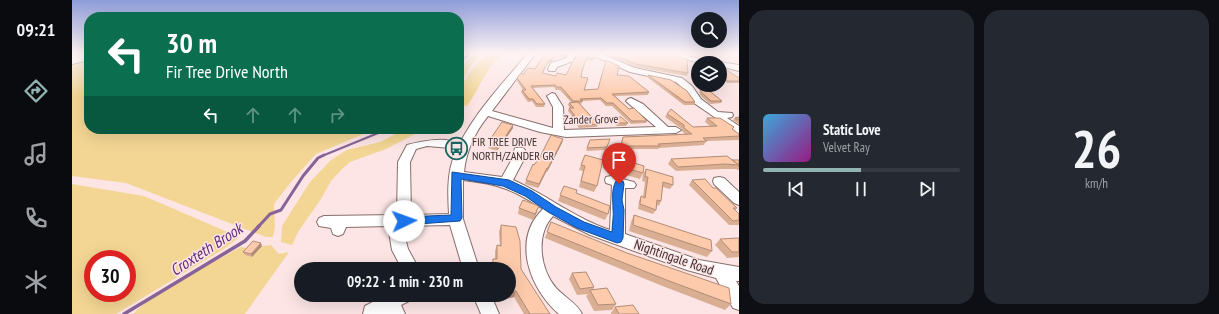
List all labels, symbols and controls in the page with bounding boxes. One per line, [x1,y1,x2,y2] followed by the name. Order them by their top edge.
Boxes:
[691,12,727,92] map controls
[691,12,727,48] button: search
[17,18,55,41] text: 09:21
[166,24,217,61] text: 30 m
[100,28,152,80] icon: left
[691,56,727,92] button: layers
[166,60,288,83] text: Fir Tree Drive North
[22,77,50,105] icon: directions
[200,104,222,126] icon: left
[242,104,264,126] icon: ahead
[284,104,306,126] icon: ahead
[326,104,348,126] icon: right
[563,111,619,127] street label: Zander Grove
[1072,115,1121,182] text: 26
[823,120,881,139] text: Static Love
[472,134,554,163] place label: FIR TREE DRIVE NORTH/ZANDER GR
[444,135,470,161] bus stop icon: FIR TREE DRIVE NORTH/ZANDER GR
[823,139,870,156] text: Velvet Ray
[22,140,50,168] icon: music
[602,143,636,184] pin
[608,149,630,171] icon: arrive
[1085,175,1108,192] text: km/h
[785,178,807,200] icon: previous
[850,178,872,200] icon: pause
[916,178,938,200] icon: next
[383,200,425,242] position arrow
[22,204,50,232] icon: phone
[166,217,247,280] water label: Croxteth Brook
[632,235,716,279] street label: Nightingale Road
[84,250,136,302] speed limit sign: 30
[22,268,50,296] icon: climate
[347,272,463,291] text: 09:22 · 1 min · 230 m

